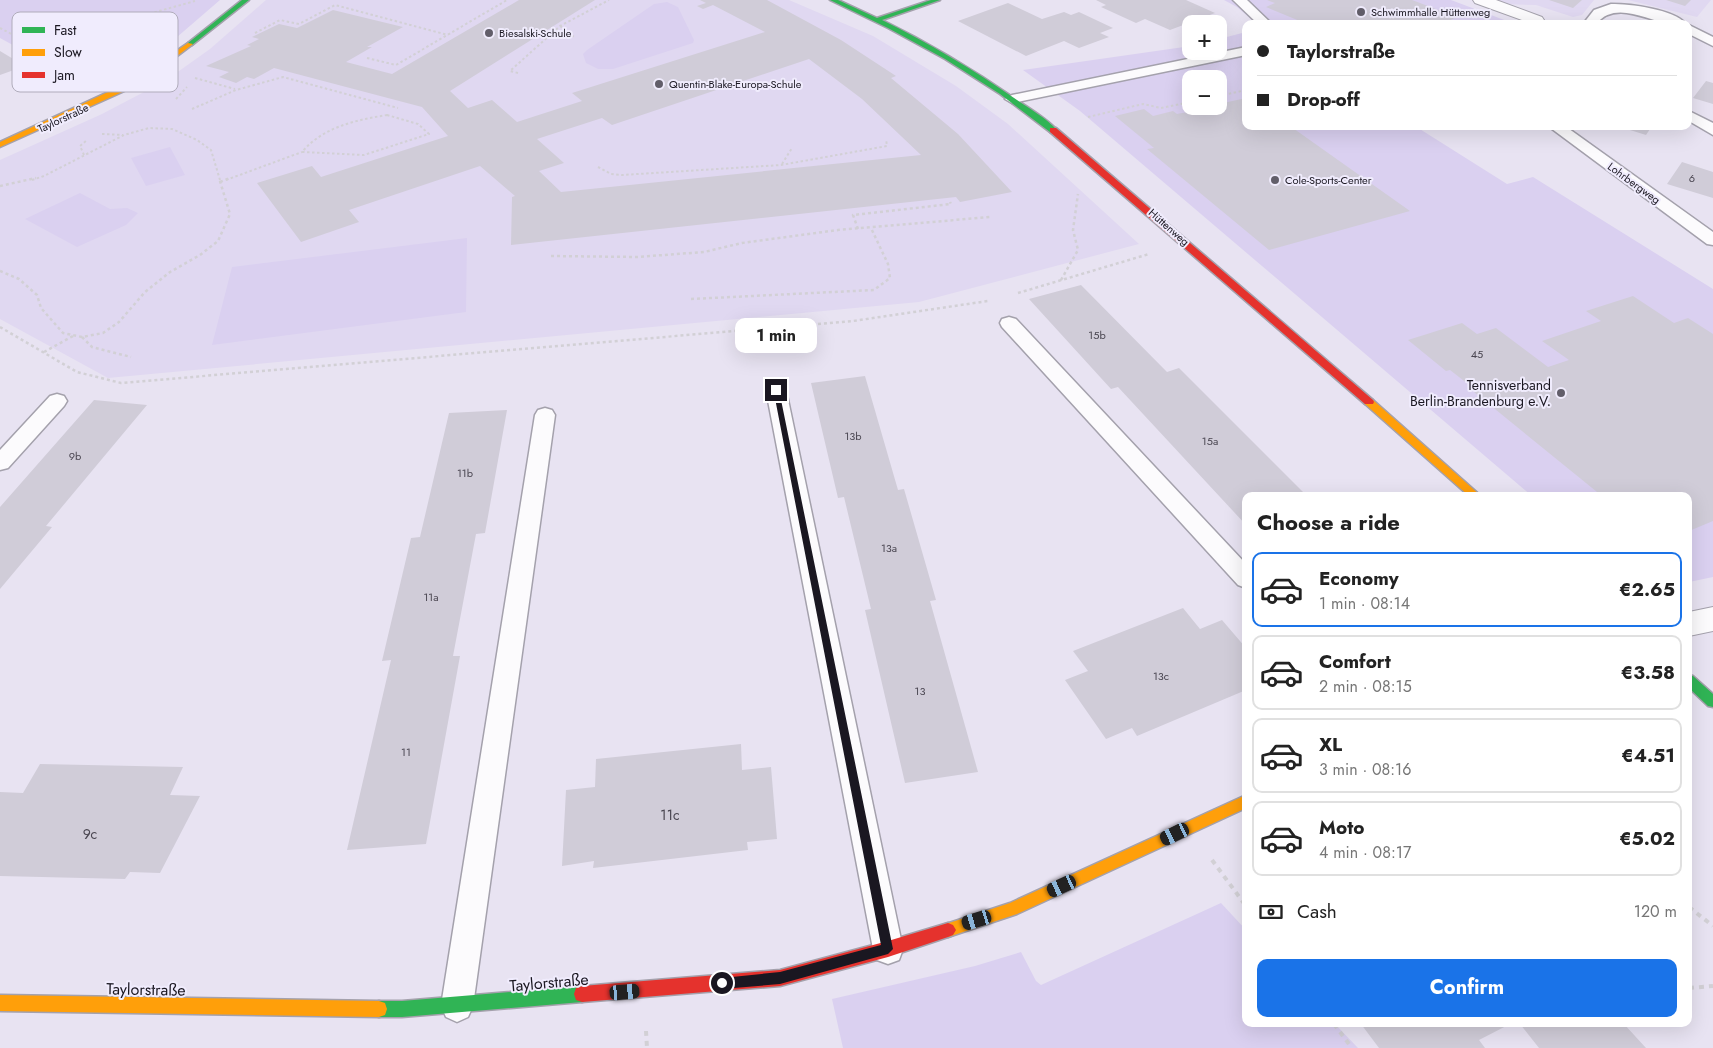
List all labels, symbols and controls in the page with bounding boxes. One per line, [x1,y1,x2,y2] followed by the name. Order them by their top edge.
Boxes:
[1371,4,1490,20] place label: Schwimmhalle Hüttenweg
[1355,6,1367,18] marker: Schwimmhalle Hüttenweg
[12,12,178,92] legend
[1182,15,1227,115] map controls
[1182,15,1227,60] button: +
[54,20,77,40] text: Fast
[499,25,572,41] place label: Biesalski-Schule
[483,27,495,39] marker: Biesalski-Schule
[1287,38,1395,65] text: Taylorstraße
[54,42,82,62] text: Slow
[52,65,75,85] text: Jam
[1182,70,1227,115] button: −
[669,76,802,92] place label: Quentin-Blake-Europa-Schule
[653,78,665,90] marker: Quentin-Blake-Europa-Schule
[1287,86,1360,113] text: Drop-off
[35,99,91,137] street label: Taylorstraße
[1604,158,1664,208] street label: Lohrbergweg
[1689,170,1695,186] house number: 6
[1285,172,1372,188] place label: Cole-Sports-Center
[1269,174,1281,186] marker: Cole-Sports-Center
[1145,205,1193,249] street label: Hüttenweg
[735,318,817,352] callout: 1 min
[756,324,796,347] text: 1 min
[1088,327,1106,343] house number: 15b
[1471,346,1483,362] house number: 45
[1410,375,1551,411] place label: Tennisverband Berlin-Brandenburg e.V.
[765,379,787,401] route end
[1555,387,1567,399] marker: Tennisverband Berlin-Brandenburg e.V.
[844,428,862,444] house number: 13b
[1202,433,1218,449] house number: 15a
[69,448,81,464] house number: 9b
[457,465,473,481] house number: 11b
[1257,506,1400,538] text: Choose a ride
[881,540,897,556] house number: 13a
[1319,565,1399,592] text: Economy
[1259,567,1304,612] icon: car
[1619,576,1675,603] text: €2.65
[423,589,439,605] house number: 11a
[1319,592,1410,615] text: 1 min · 08:14
[1319,648,1391,675] text: Comfort
[1259,650,1304,695] icon: car
[1621,659,1675,686] text: €3.58
[1153,668,1169,684] house number: 13c
[1319,675,1412,698] text: 2 min · 08:15
[915,683,925,699] house number: 13
[1319,731,1342,758] text: XL
[1259,733,1304,778] icon: car
[1621,742,1675,769] text: €4.51
[401,744,411,760] house number: 11
[1319,758,1412,781] text: 3 min · 08:16
[660,805,680,825] house number: 11c
[1319,814,1364,841] text: Moto
[1259,816,1304,861] icon: car
[1158,821,1191,847] car
[83,824,97,844] house number: 9c
[1619,825,1675,852] text: €5.02
[1319,841,1411,864] text: 4 min · 08:17
[1045,873,1078,899] car
[1257,898,1285,926] icon: cash
[1297,898,1337,925] text: Cash
[1634,900,1677,923] text: 120 m
[960,908,993,932] car
[1257,959,1677,1017] button: Confirm
[509,968,589,997] street label: Taylorstraße
[711,972,733,994] route start
[106,977,186,1002] street label: Taylorstraße
[609,983,640,1001] car

